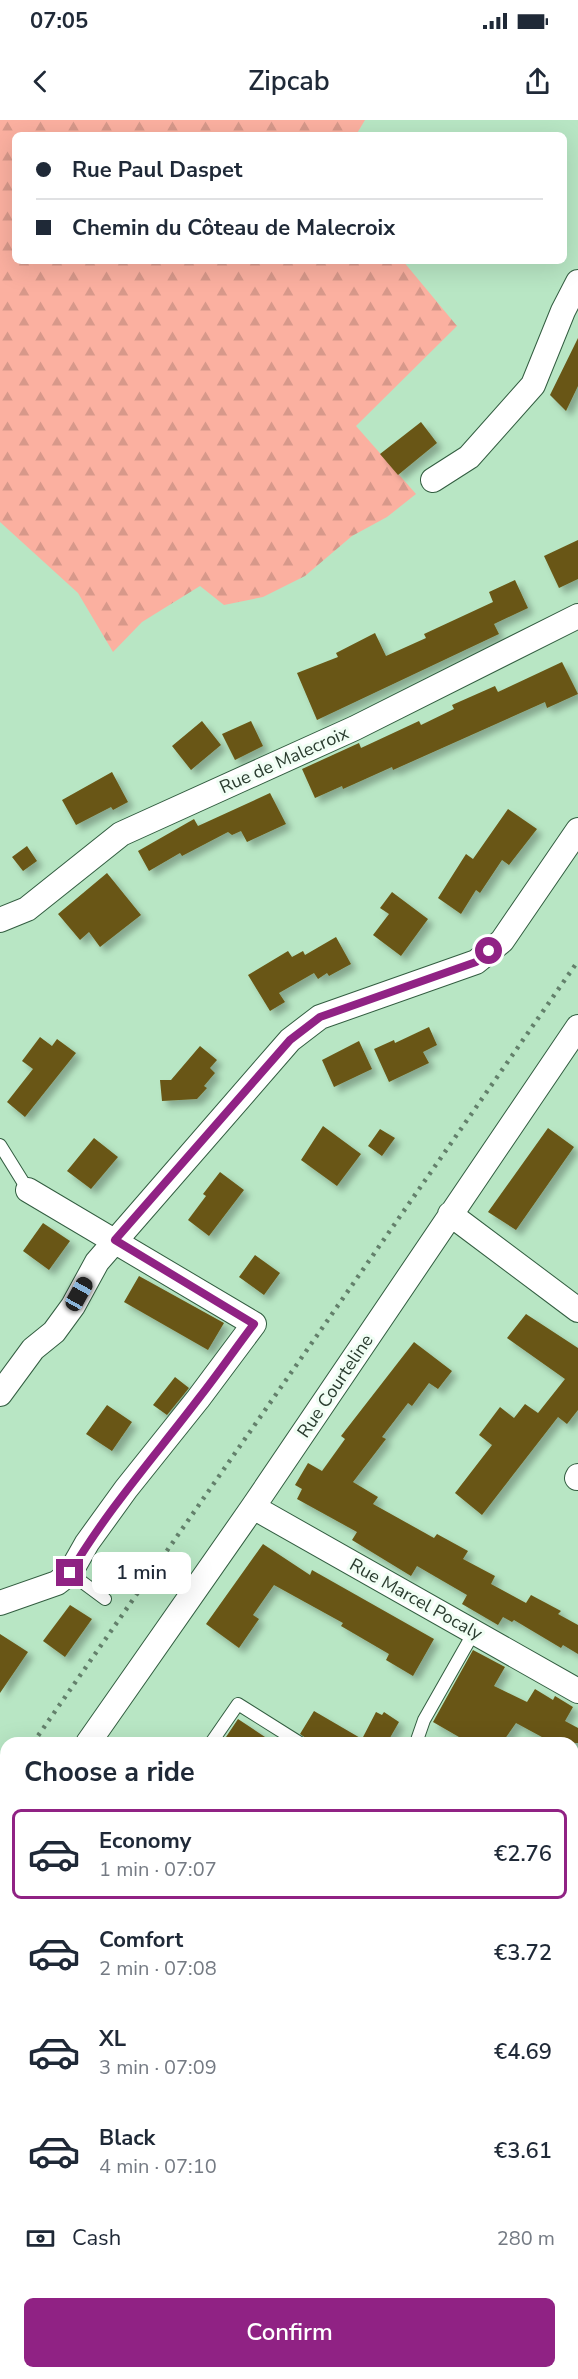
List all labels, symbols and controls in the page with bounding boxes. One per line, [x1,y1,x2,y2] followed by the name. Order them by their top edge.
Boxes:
[30,6,88,36] text: 07:05
[248,63,330,100] text: Zipcab
[24,65,57,98] icon: back
[521,65,554,98] icon: share
[72,155,242,185] text: Rue Paul Daspet
[72,213,395,243] text: Chemin du Côteau de Malecroix
[216,721,353,799] street label: Rue de Malecroix
[475,937,502,964] route start
[62,1274,96,1314] car
[292,1330,378,1442] street label: Rue Courteline
[91,1552,190,1594] callout: 1 min
[345,1553,487,1646] street label: Rue Marcel Pocaly
[56,1559,83,1586] route end
[116,1559,167,1586] text: 1 min
[24,1754,195,1791] text: Choose a ride
[99,1826,191,1856] text: Economy
[27,1827,81,1881] icon: car
[494,1839,552,1869] text: €2.76
[99,1856,217,1883] text: 1 min · 07:07
[99,1925,183,1955] text: Comfort
[27,1926,81,1980] icon: car
[494,1938,552,1968] text: €3.72
[99,1955,217,1982] text: 2 min · 07:08
[99,2024,126,2054] text: XL
[27,2025,81,2079] icon: car
[494,2037,552,2067] text: €4.69
[99,2054,217,2081] text: 3 min · 07:09
[99,2123,155,2153] text: Black
[27,2124,81,2178] icon: car
[494,2136,552,2166] text: €3.61
[99,2153,217,2180] text: 4 min · 07:10
[24,2222,57,2255] icon: cash
[72,2223,121,2253] text: Cash
[497,2225,555,2252] text: 280 m
[24,2298,555,2367] button: Confirm

